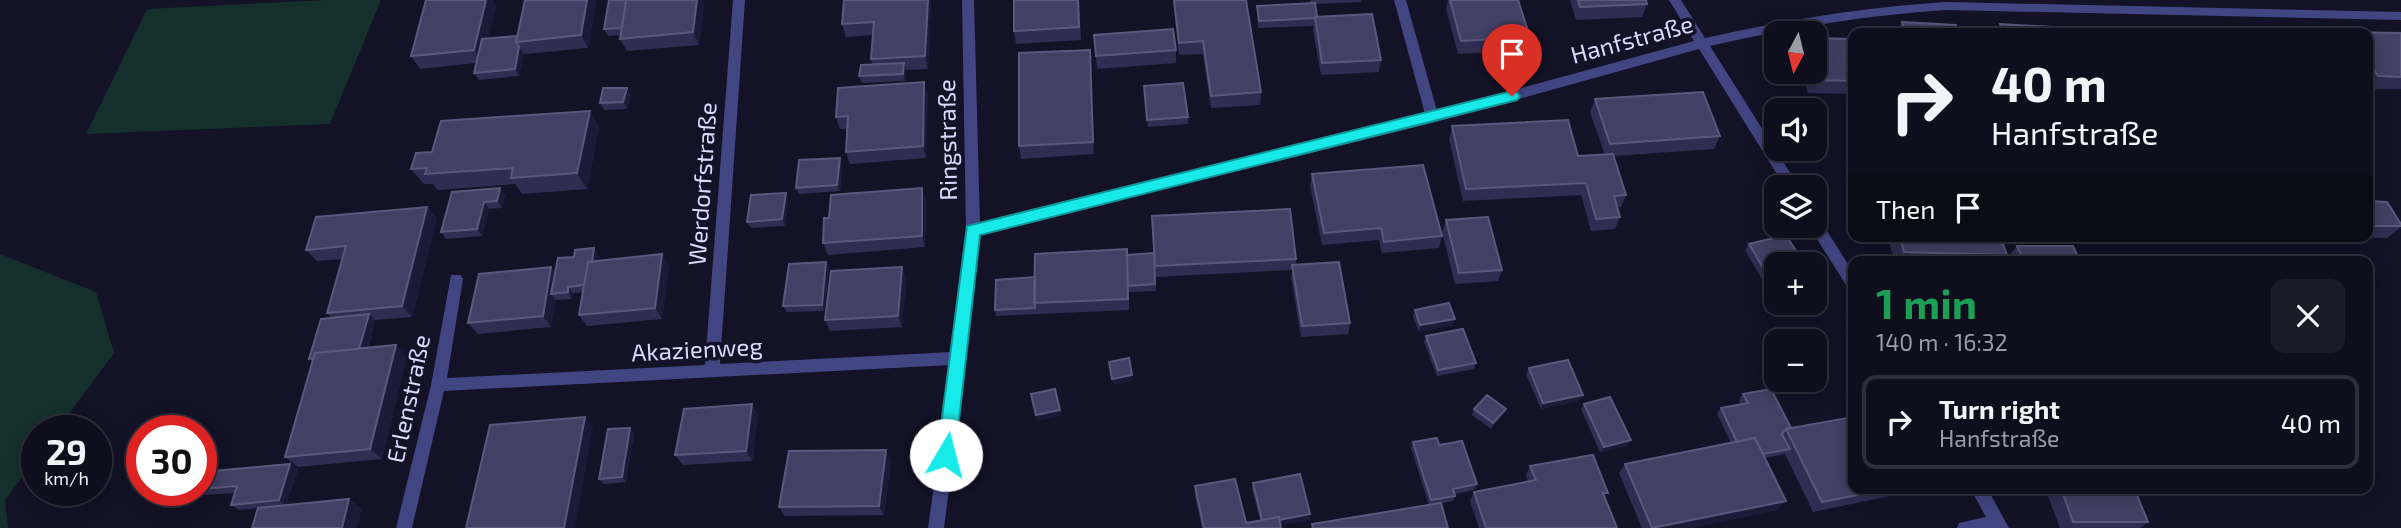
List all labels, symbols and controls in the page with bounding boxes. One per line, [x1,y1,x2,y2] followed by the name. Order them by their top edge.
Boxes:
[1567,8,1696,69] street label: Hanfstraße
[1764,21,1827,84] north arrow
[1764,21,1827,392] map controls
[1482,24,1542,96] pin
[1493,35,1531,73] icon: arrive
[1991,53,2107,112] text: 40 m
[1876,56,1967,147] icon: right
[931,79,962,201] street label: Ringstraße
[1764,98,1827,161] button: sound
[681,101,722,267] street label: Werdorfstraße
[1991,113,2158,151] text: Hanfstraße
[1764,175,1827,238] button: layers
[1949,189,1987,227] icon: arrive
[1876,193,1935,224] text: Then
[1764,252,1827,315] button: +
[1876,277,1977,327] text: 1 min
[2271,279,2345,353] button: close
[1876,328,2008,356] text: 140 m · 16:32
[1764,329,1827,392] button: −
[631,331,763,366] street label: Akazienweg
[380,332,435,465] street label: Erlenstraße
[1939,393,2060,424] text: Turn right
[1880,403,1918,441] icon: right
[2281,407,2341,438] text: 40 m
[126,415,217,506] speed limit sign: 30
[909,418,983,492] position arrow
[1939,424,2059,452] text: Hanfstraße
[46,430,87,472] text: 29
[44,467,89,489] text: km/h

